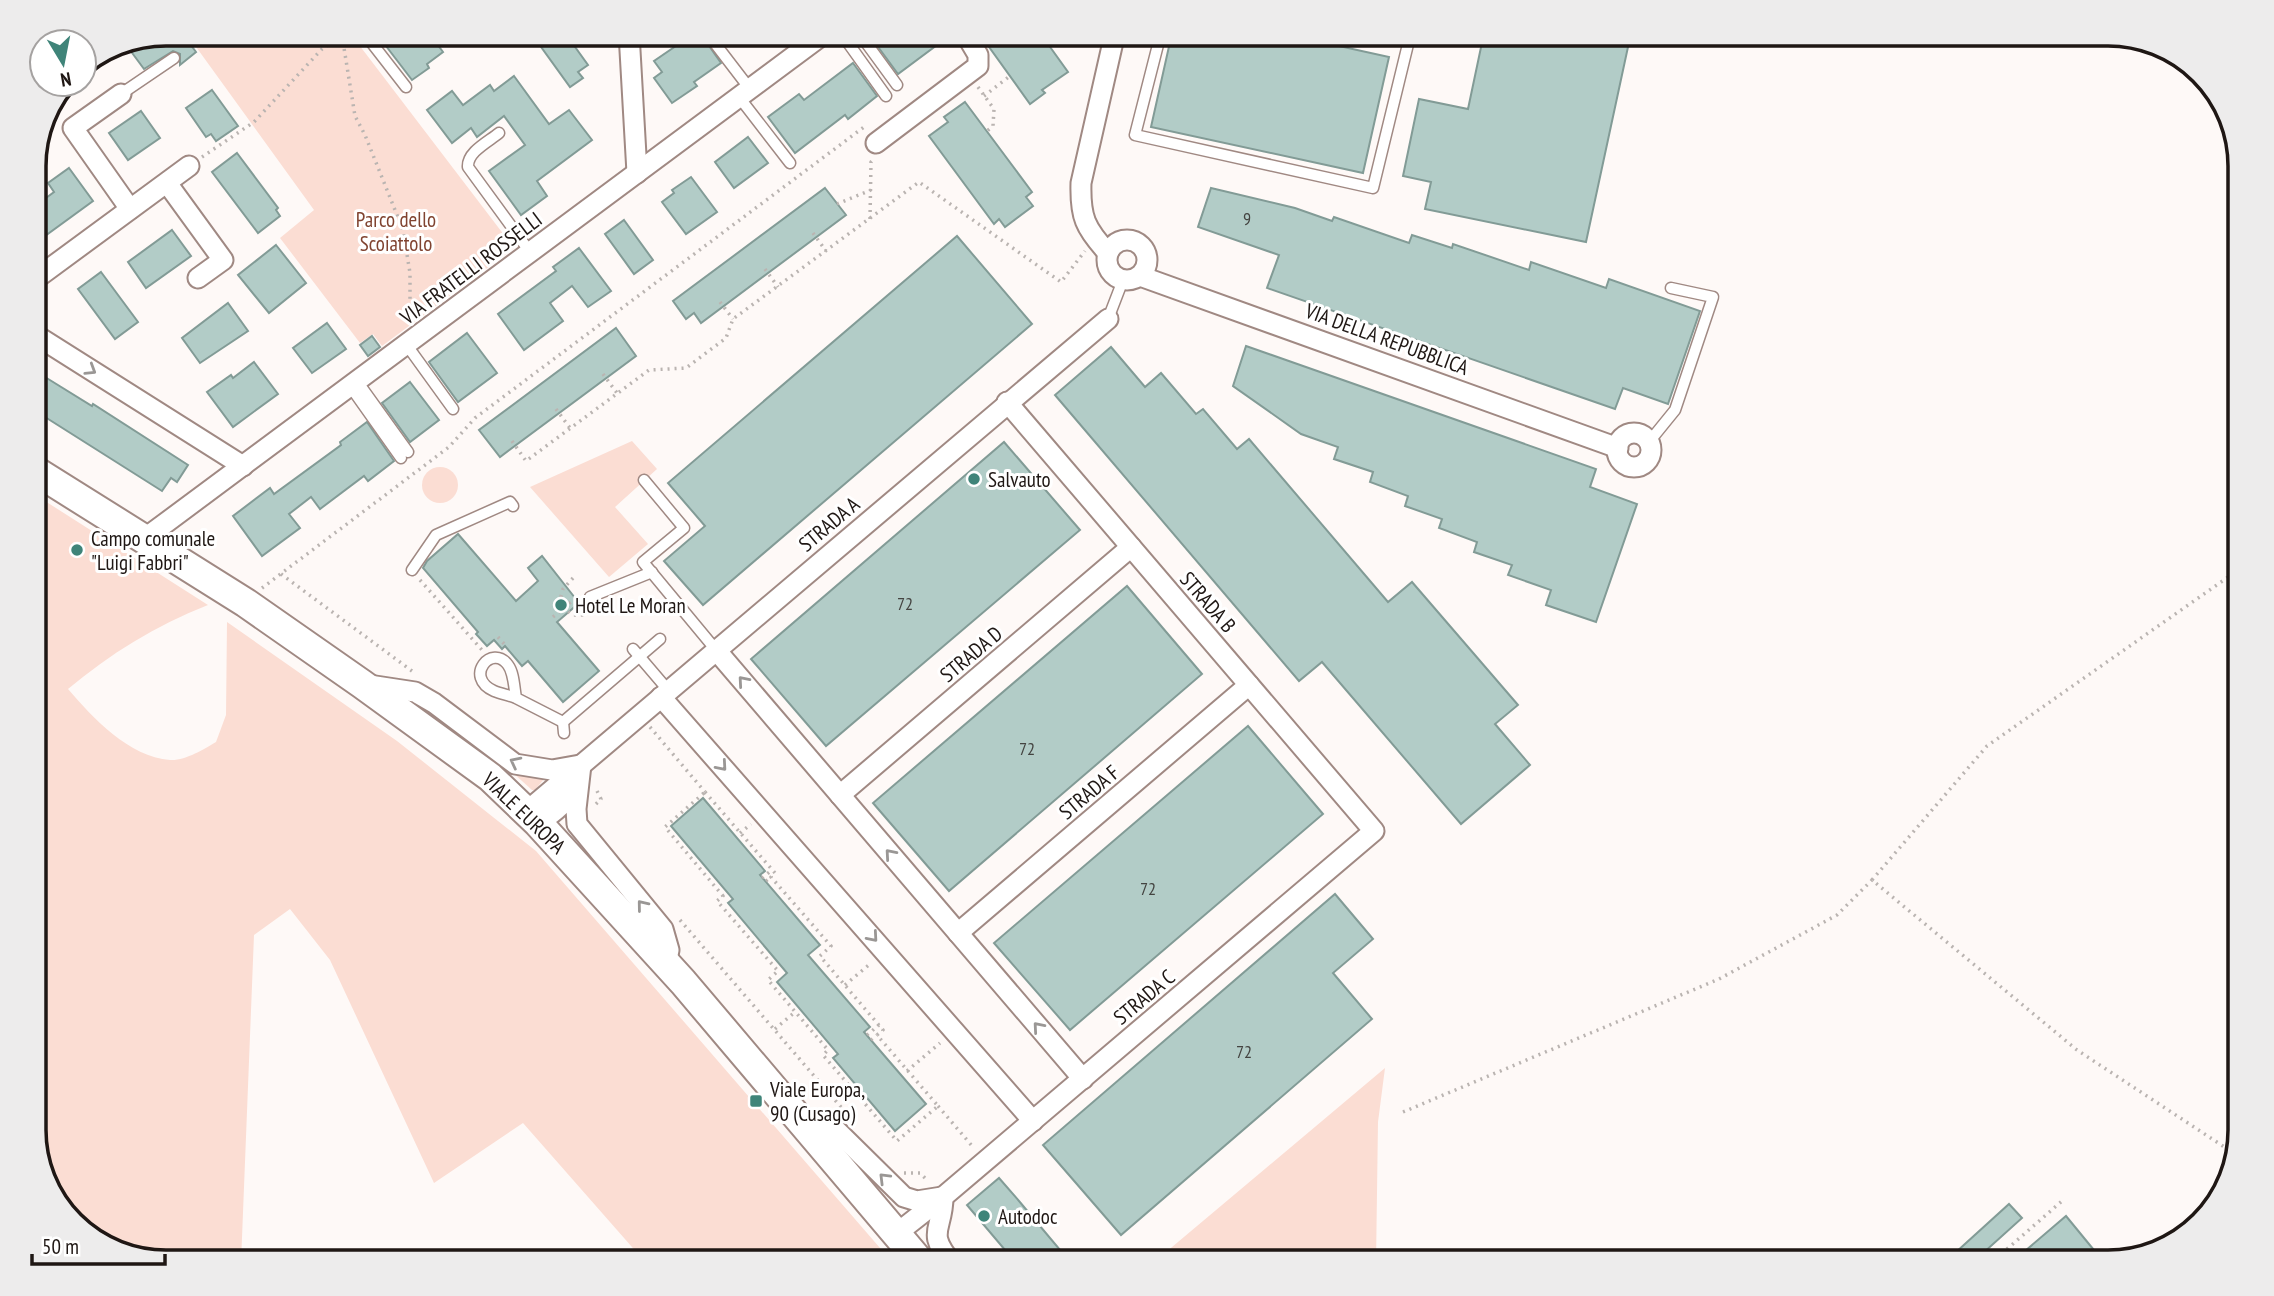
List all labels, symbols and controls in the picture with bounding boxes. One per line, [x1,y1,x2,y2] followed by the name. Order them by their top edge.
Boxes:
[28,28,98,98] north arrow
[59,67,73,92] text: N
[356,206,436,257] park label: Parco dello Scoiattolo
[394,206,547,331] street label: VIA FRATELLI ROSSELLI
[1243,207,1251,230] house number: 9
[1301,297,1472,381] street label: VIA DELLA REPUBBLICA
[84,362,97,375] one-way arrow
[988,466,1051,493] place label: Salvauto
[966,471,982,487] marker: Salvauto
[793,491,865,557] street label: STRADA A
[91,525,215,576] place label: Campo comunale "Luigi Fabbri"
[69,542,85,558] marker: Campo comunale "Luigi Fabbri"
[1174,566,1242,638] street label: STRADA B
[575,592,686,619] place label: Hotel Le Moran
[897,592,913,615] house number: 72
[553,597,569,613] marker: Hotel Le Moran
[934,620,1008,688] street label: STRADA D
[739,676,751,689] one-way arrow
[1019,737,1035,760] house number: 72
[510,756,522,770] one-way arrow
[714,758,726,771] one-way arrow
[1053,759,1125,825] street label: STRADA F
[476,766,572,860] street label: VIALE EUROPA
[886,849,898,862] one-way arrow
[1140,877,1156,900] house number: 72
[638,900,651,912] one-way arrow
[864,929,877,942] one-way arrow
[1108,963,1180,1030] street label: STRADA C
[1034,1022,1046,1035] one-way arrow
[1236,1040,1252,1063] house number: 72
[769,1076,865,1127] place label: Viale Europa, 90 (Cusago)
[748,1093,764,1109] marker: Viale Europa, 90 (Cusago)
[879,1173,892,1186] one-way arrow
[998,1203,1058,1230] place label: Autodoc
[976,1208,992,1224] marker: Autodoc
[32,1222,164,1266] scale bar
[42,1233,79,1260] text: 50 m

